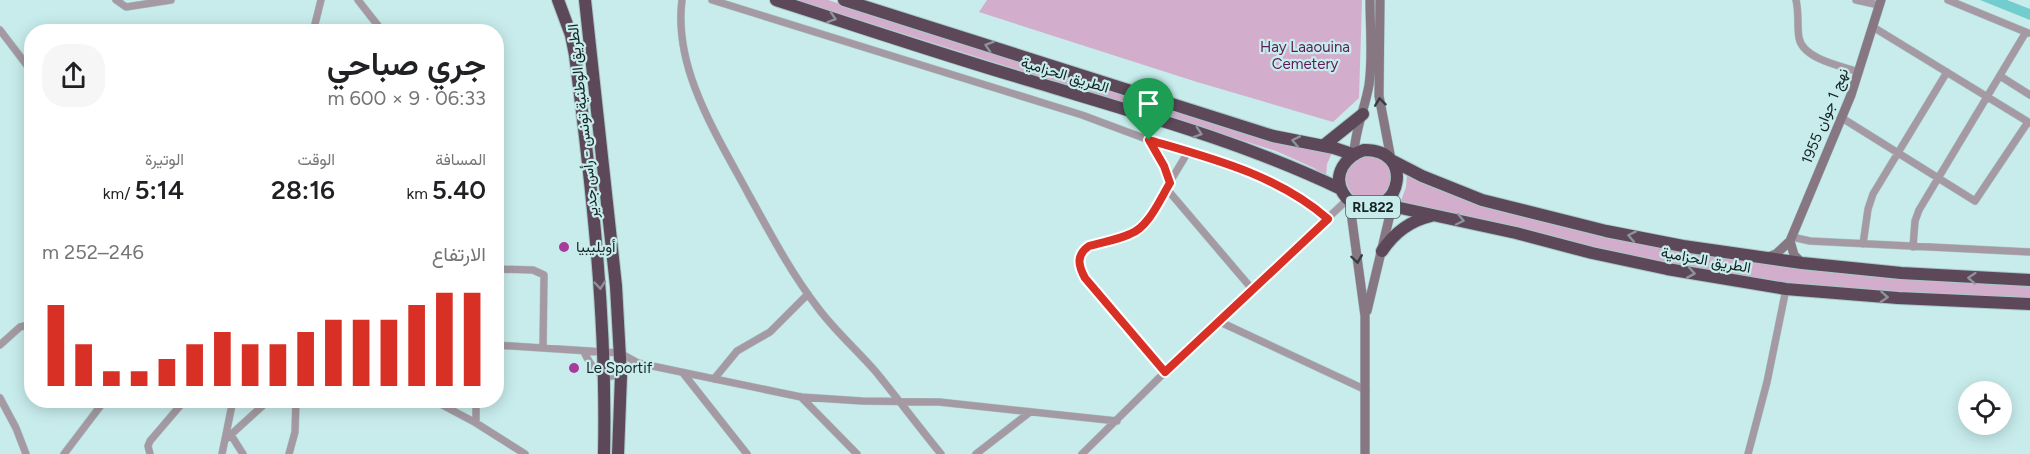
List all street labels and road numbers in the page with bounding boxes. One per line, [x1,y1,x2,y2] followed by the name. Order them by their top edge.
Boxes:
[564,23,603,220] street label: الطريق الوطنية تونس - رأس جدير
[1018,53,1111,98] street label: الطريق الحزامية
[1798,65,1854,167] street label: نهج 1 جوان 1955
[1346,196,1400,218] road number: RL822
[1659,243,1752,278] street label: الطريق الحزامية

